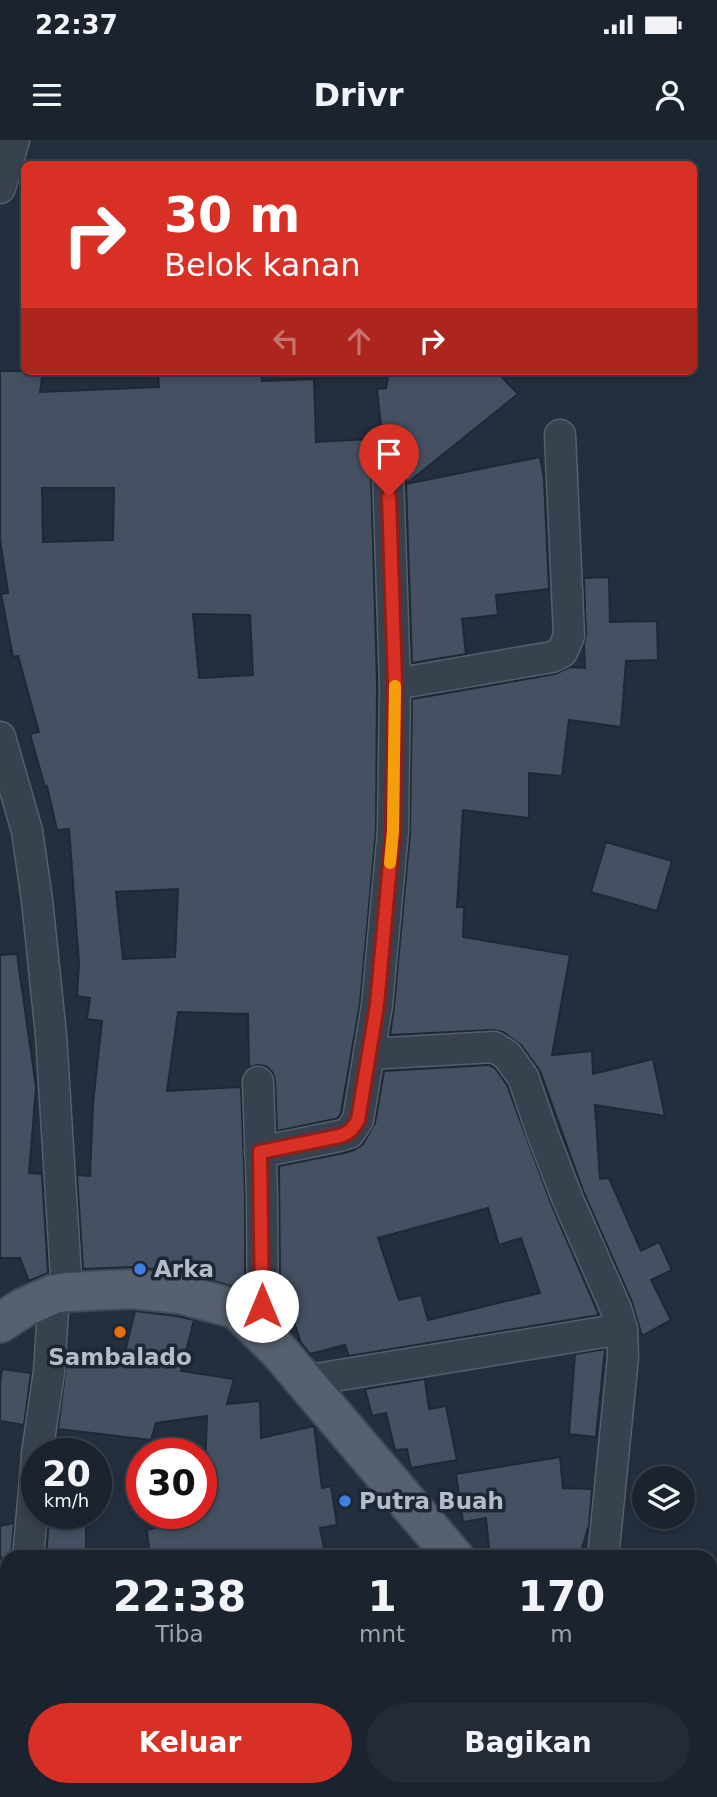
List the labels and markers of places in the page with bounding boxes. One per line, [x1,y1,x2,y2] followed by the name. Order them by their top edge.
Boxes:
[359,424,419,496] pin
[154,1256,214,1282] place label: Arka
[132,1261,148,1277] marker: Arka
[112,1324,128,1340] marker: Sambalado
[48,1344,192,1370] place label: Sambalado
[359,1488,504,1514] place label: Putra Buah
[337,1493,353,1509] marker: Putra Buah

